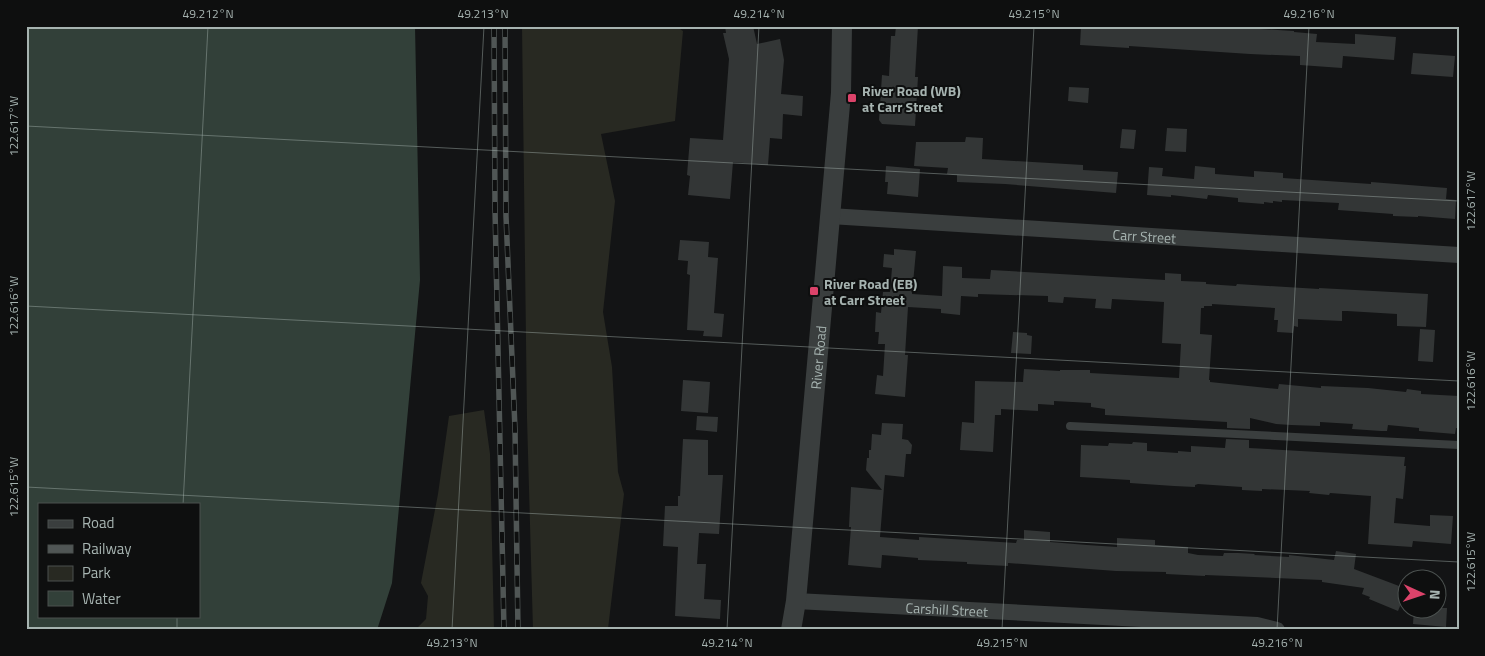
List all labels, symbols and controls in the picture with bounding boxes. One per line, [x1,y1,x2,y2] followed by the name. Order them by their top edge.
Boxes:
[182,4,234,23] text: 49.212°N
[457,4,509,23] text: 49.213°N
[733,4,785,23] text: 49.214°N
[1008,4,1060,23] text: 49.215°N
[1283,4,1335,23] text: 49.216°N
[862,80,961,117] place label: River Road (WB) at Carr Street
[846,92,858,104] marker: River Road (WB) at Carr Street
[4,96,23,156] text: 122.617°W
[1461,171,1480,231] text: 122.617°W
[1112,223,1177,248] street label: Carr Street
[824,273,917,310] place label: River Road (EB) at Carr Street
[4,276,23,336] text: 122.616°W
[808,285,820,297] marker: River Road (EB) at Carr Street
[804,325,831,390] street label: River Road
[1461,351,1480,411] text: 122.616°W
[4,457,23,517] text: 122.615°W
[38,503,200,618] legend
[82,511,114,534] text: Road
[1461,532,1480,592] text: 122.615°W
[82,537,132,560] text: Railway
[82,561,111,584] text: Park
[1398,568,1448,618] north arrow
[82,587,121,610] text: Water
[1425,589,1446,600] text: N
[905,596,989,621] street label: Carshill Street
[426,633,478,652] text: 49.213°N
[701,633,753,652] text: 49.214°N
[976,633,1028,652] text: 49.215°N
[1251,633,1303,652] text: 49.216°N

